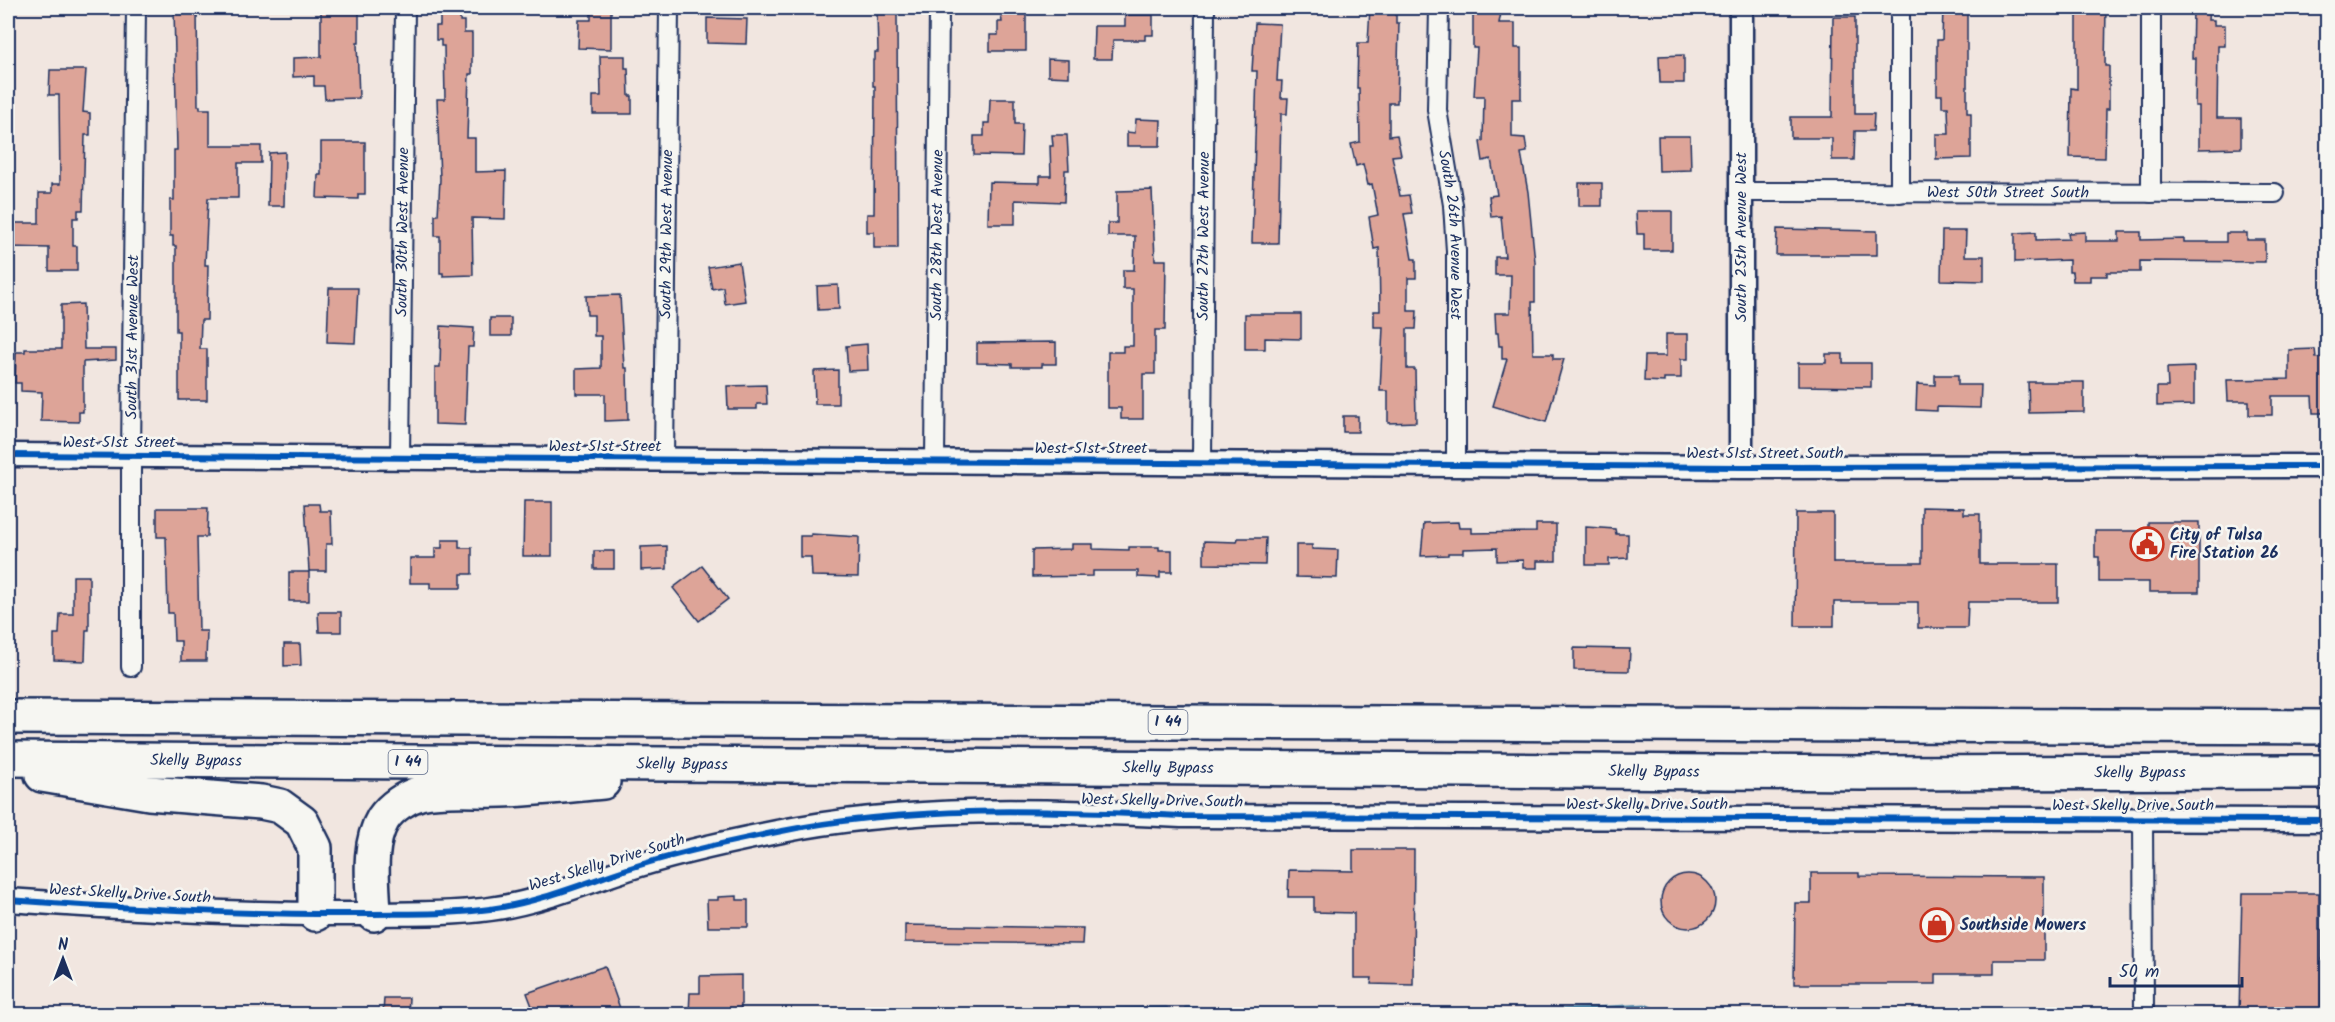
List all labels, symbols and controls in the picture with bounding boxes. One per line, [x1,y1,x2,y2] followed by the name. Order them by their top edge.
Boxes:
[389,147,416,317] street label: South 30th West Avenue
[1431,148,1469,321] street label: South 26th Avenue West
[653,149,680,319] street label: South 29th West Avenue
[924,149,950,321] street label: South 28th West Avenue
[1190,151,1217,321] street label: South 27th West Avenue
[1729,151,1754,322] street label: South 25th Avenue West
[1927,180,2089,205] street label: West 50th Street South
[119,254,146,419] street label: South 31st Avenue West
[63,430,176,455] street label: West 51st Street
[549,434,662,459] street label: West 51st Street
[1035,436,1148,461] street label: West 51st Street
[1686,441,1844,466] street label: West 51st Street South
[2170,523,2279,566] place label: City of Tulsa Fire Station 26
[2129,526,2165,562] public building icon: City of Tulsa Fire Station 26
[1148,710,1188,734] road number: I 44
[150,748,242,773] street label: Skelly Bypass
[388,750,428,774] road number: I 44
[636,751,728,777] street label: Skelly Bypass
[1122,755,1214,781] street label: Skelly Bypass
[1608,759,1700,784] street label: Skelly Bypass
[2094,760,2186,785] street label: Skelly Bypass
[1081,787,1243,815] street label: West Skelly Drive South
[1566,792,1728,817] street label: West Skelly Drive South
[2052,793,2214,818] street label: West Skelly Drive South
[526,827,688,899] street label: West Skelly Drive South
[48,877,212,911] street label: West Skelly Drive South
[1919,907,1955,943] shop icon: Southside Mowers
[1960,913,2087,938] place label: Southside Mowers
[33,929,93,989] north arrow
[58,933,68,958] text: N
[2110,950,2242,988] scale bar
[2119,958,2159,987] text: 50 m

